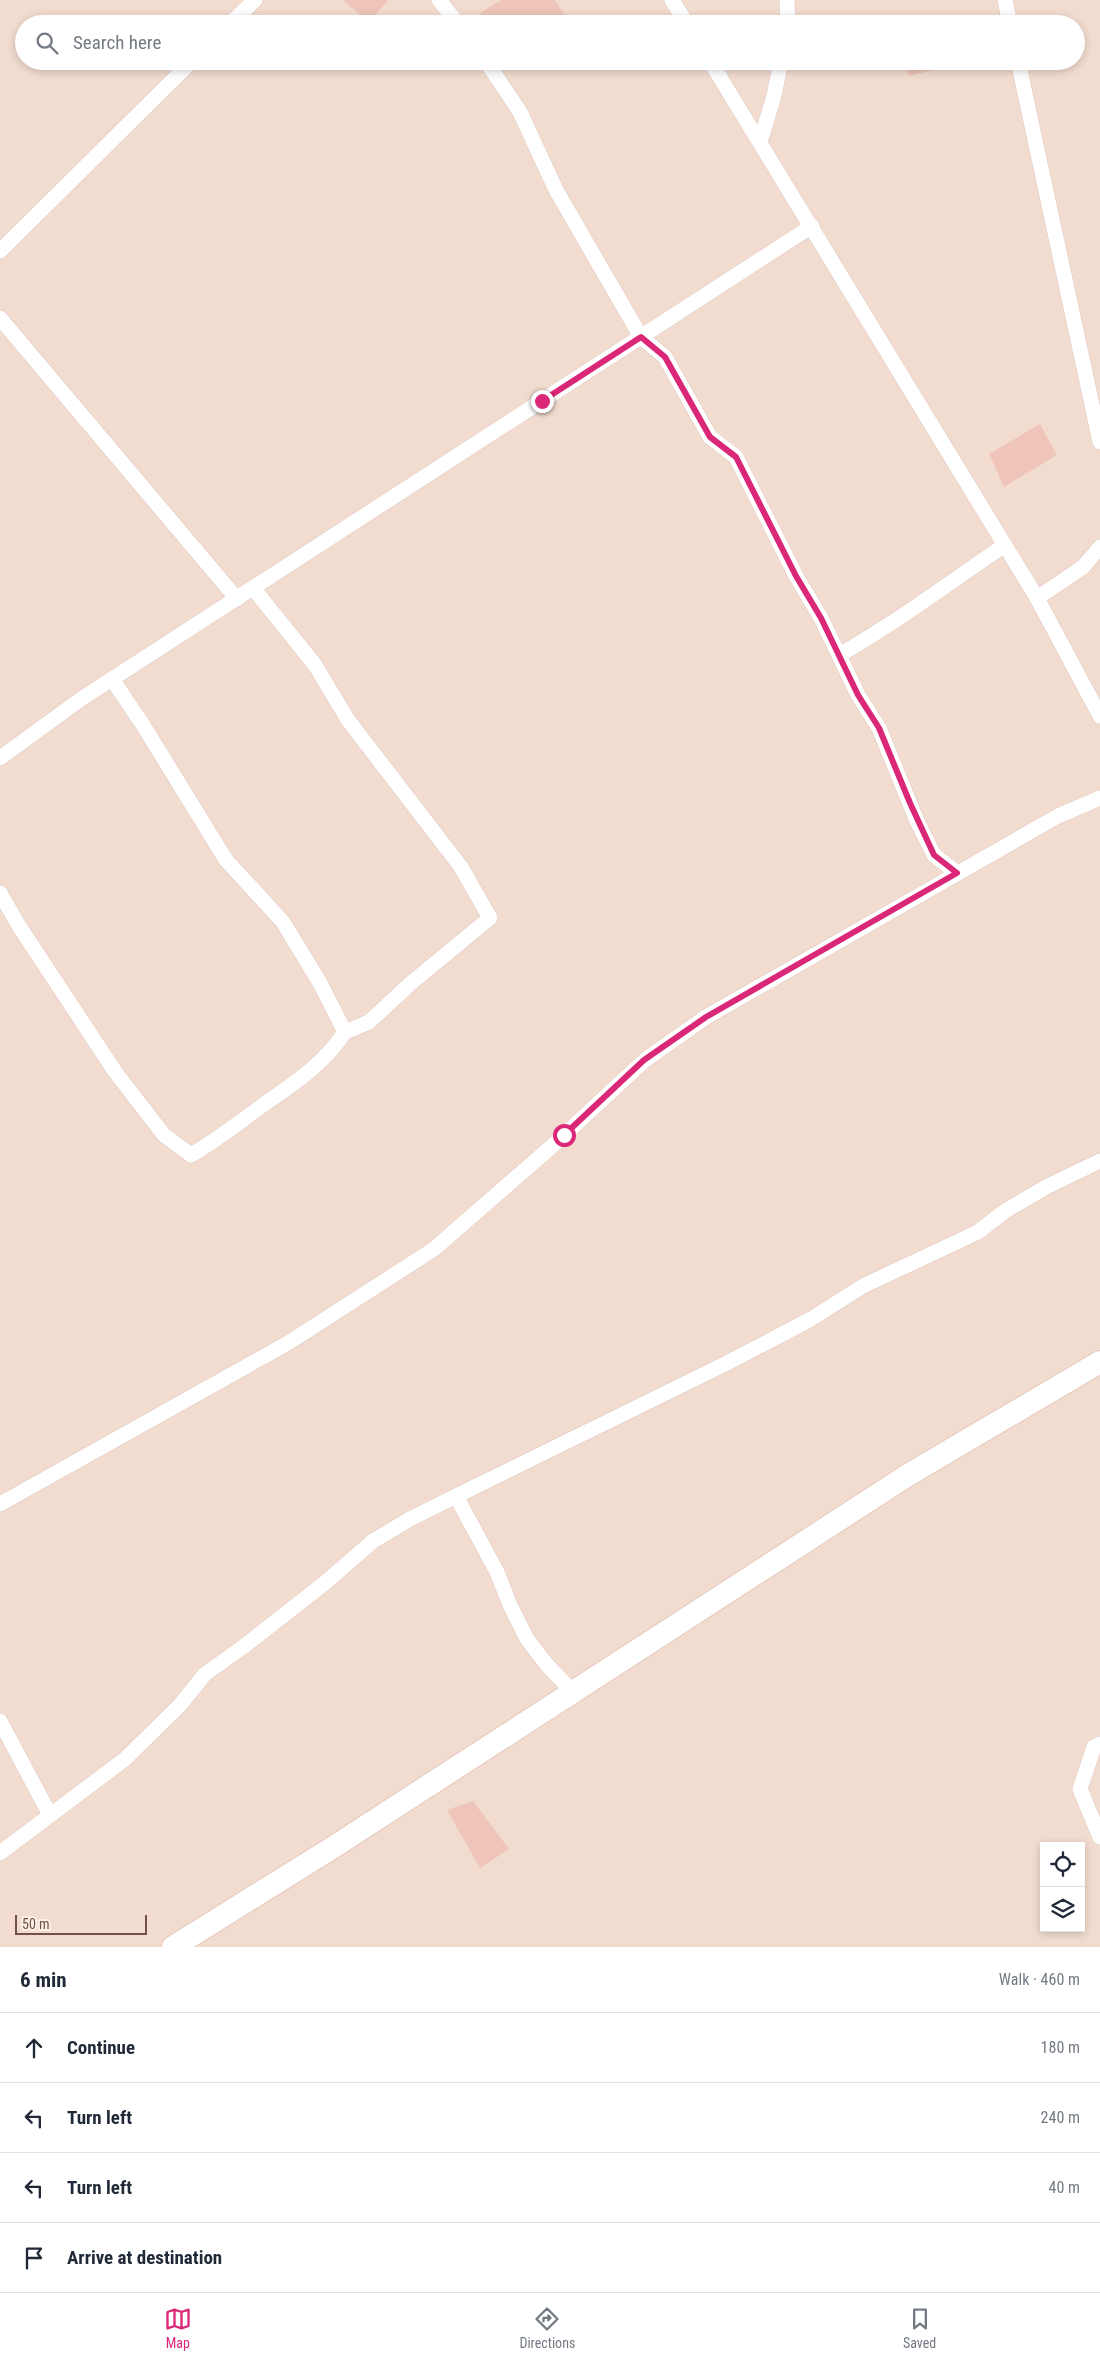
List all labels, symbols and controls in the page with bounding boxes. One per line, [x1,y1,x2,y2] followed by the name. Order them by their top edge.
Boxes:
[15,15,1085,70] search box
[33,29,61,57] icon: search
[73,31,161,54] text: Search here
[531,390,554,413] route end
[553,1124,576,1147] route start
[1040,1842,1085,1932] map controls
[1040,1842,1085,1887] button: locate
[1040,1887,1085,1932] button: layers
[15,1912,148,1935] scale bar
[22,1916,50,1932] text: 50 m
[20,1968,67,1992] text: 6 min
[999,1970,1080,1989] text: Walk · 460 m
[20,2034,48,2062] icon: ahead
[67,2036,135,2059] text: Continue
[1041,2038,1080,2057] text: 180 m
[20,2104,48,2132] icon: left
[67,2106,132,2129] text: Turn left
[1041,2108,1080,2127] text: 240 m
[20,2174,48,2202] icon: left
[67,2176,132,2199] text: Turn left
[1048,2178,1080,2197] text: 40 m
[20,2244,48,2272] icon: arrive
[67,2246,222,2269] text: Arrive at destination
[164,2305,192,2351] tab: Map
[519,2305,575,2351] tab: Directions
[903,2305,936,2351] tab: Saved

